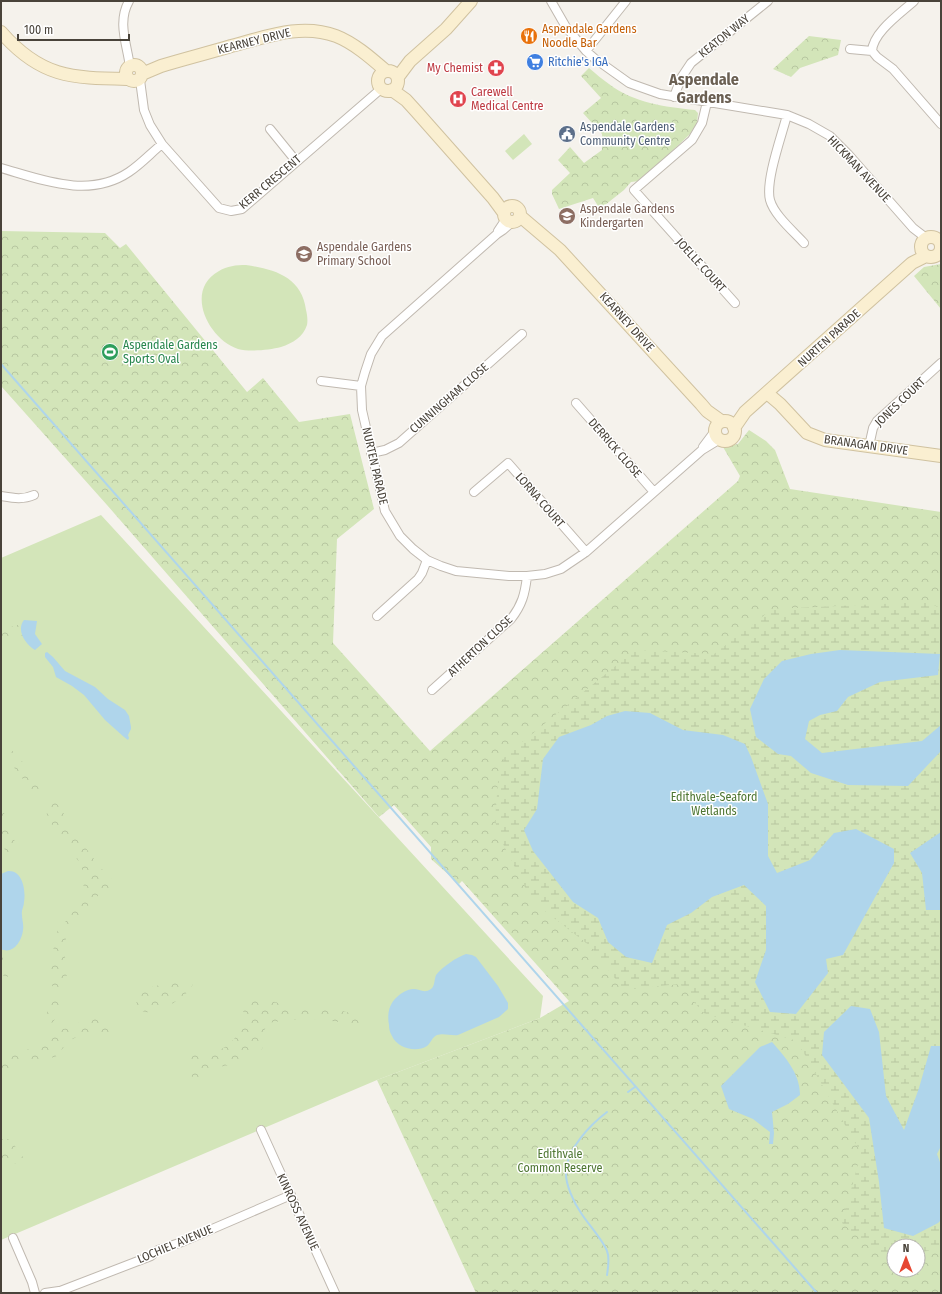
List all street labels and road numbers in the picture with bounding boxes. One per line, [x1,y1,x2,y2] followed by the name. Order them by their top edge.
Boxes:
[696,11,752,61] street label: KEATON WAY
[216,25,292,57] street label: KEARNEY DRIVE
[825,133,894,205] street label: HICKMAN AVENUE
[236,152,304,212] street label: KERR CRESCENT
[673,235,729,295] street label: JOELLE COURT
[597,289,657,355] street label: KEARNEY DRIVE
[795,306,863,370] street label: NURTEN PARADE
[407,360,492,436] street label: CUNNINGHAM CLOSE
[872,374,928,430] street label: JONES COURT
[585,415,645,481] street label: DERRICK CLOSE
[359,426,391,507] street label: NURTEN PARADE
[823,432,909,458] street label: BRANAGAN DRIVE
[513,470,568,530] street label: LORNA COURT
[445,612,515,680] street label: ATHERTON CLOSE
[274,1171,322,1253] street label: KINROSS AVENUE
[135,1222,215,1266] street label: LOCHIEL AVENUE

